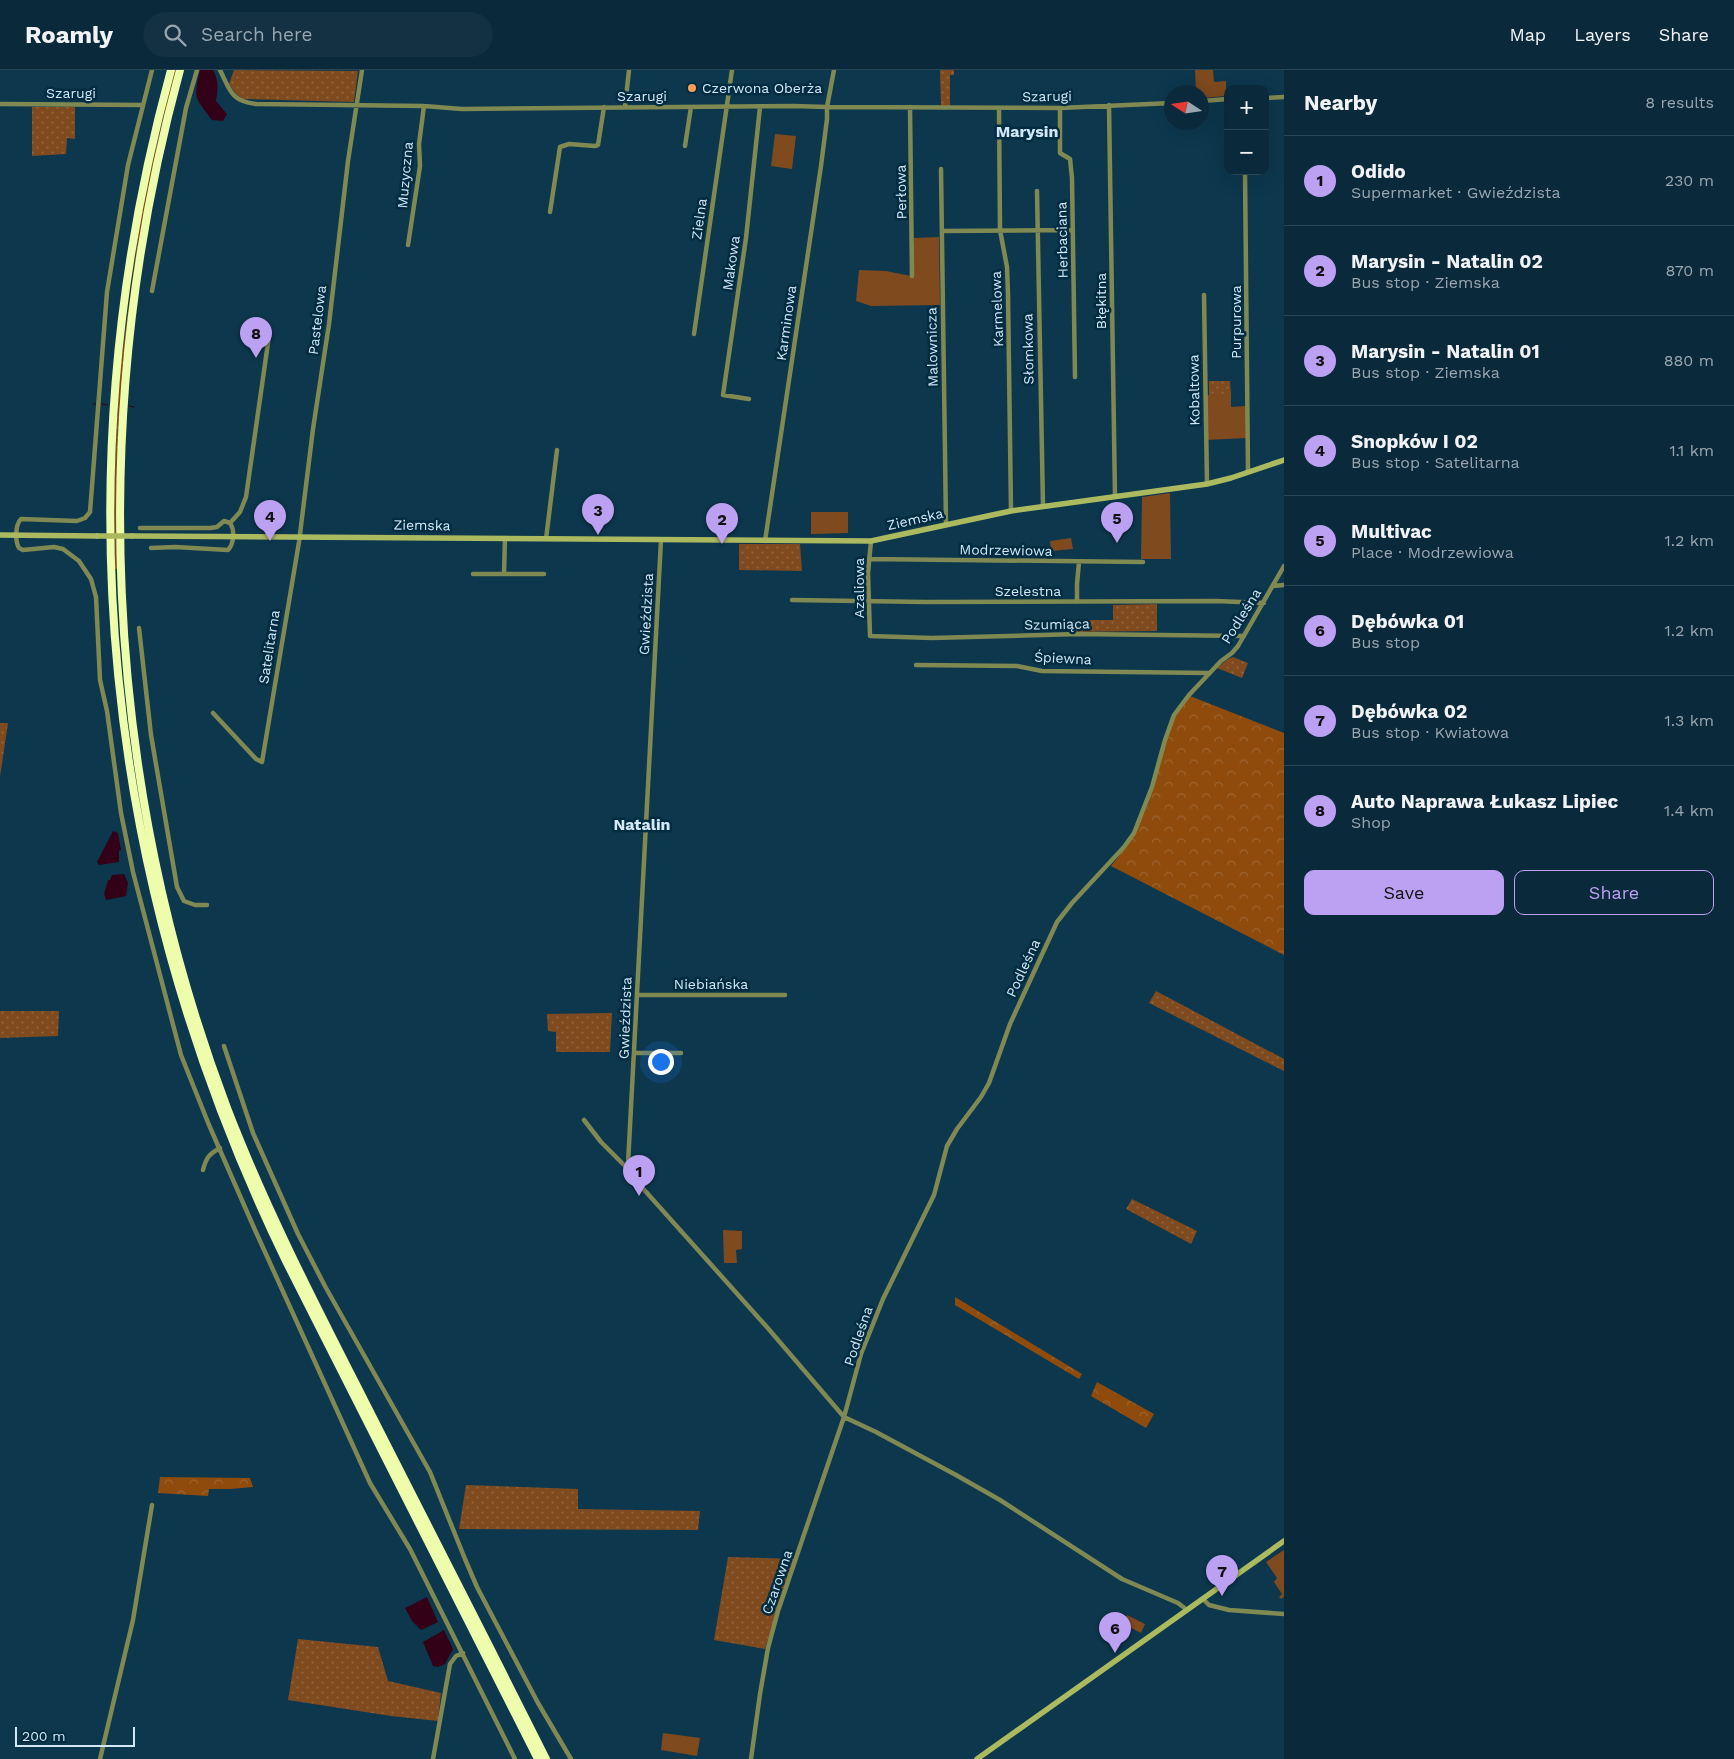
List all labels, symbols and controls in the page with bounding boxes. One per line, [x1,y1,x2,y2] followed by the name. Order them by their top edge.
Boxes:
[143,12,493,57] search box
[25,21,113,49] text: Roamly
[161,21,189,49] icon: search
[201,23,312,46] text: Search here
[1509,24,1546,45] text: Map
[1574,24,1631,45] text: Layers
[1659,24,1709,45] text: Share
[702,80,822,96] place label: Czerwona Oberża
[686,82,698,94] marker: Czerwona Oberża
[46,85,96,101] street label: Szarugi
[1164,85,1209,130] north arrow
[1224,85,1269,175] map controls
[1224,85,1269,130] button: +
[617,88,667,104] street label: Szarugi
[1022,88,1072,104] street label: Szarugi
[1304,90,1377,115] text: Nearby
[1645,93,1714,112] text: 8 results
[996,122,1058,141] district label: Marysin
[1224,130,1269,175] button: −
[394,141,416,209] street label: Muzyczna
[1351,160,1406,183] text: Odido
[893,164,909,219] street label: Perłowa
[1317,171,1323,190] text: 1
[1665,171,1714,190] text: 230 m
[1351,183,1561,202] text: Supermarket · Gwieździsta
[688,197,710,241] street label: Zielna
[1053,201,1071,279] street label: Herbaciana
[719,235,743,291] street label: Makowa
[1351,250,1543,273] text: Marysin - Natalin 02
[1315,261,1325,280] text: 2
[1665,261,1714,280] text: 870 m
[988,271,1006,347] street label: Karmelowa
[1093,273,1109,329] street label: Błękitna
[1351,273,1500,292] text: Bus stop · Ziemska
[305,284,329,356] street label: Pastelowa
[773,284,799,362] street label: Karminowa
[1228,285,1244,359] street label: Purpurowa
[923,307,941,387] street label: Malownicza
[1019,313,1037,385] street label: Słomkowa
[240,317,272,358] pin: 8
[1351,340,1540,363] text: Marysin - Natalin 01
[1315,351,1325,370] text: 3
[1664,351,1714,370] text: 880 m
[1185,354,1203,426] street label: Kobaltowa
[1351,363,1500,382] text: Bus stop · Ziemska
[1351,430,1478,453] text: Snopków I 02
[1315,441,1325,460] text: 4
[1669,441,1714,460] text: 1.1 km
[1351,453,1520,472] text: Bus stop · Satelitarna
[582,494,614,535] pin: 3
[254,500,286,541] pin: 4
[1101,502,1133,543] pin: 5
[706,503,738,544] pin: 2
[885,505,945,533] street label: Ziemska
[393,517,451,533] street label: Ziemska
[1351,520,1432,543] text: Multivac
[1315,531,1325,550] text: 5
[1664,531,1714,550] text: 1.2 km
[959,541,1053,559] street label: Modrzewiowa
[1351,543,1514,562] text: Place · Modrzewiowa
[851,558,867,618] street label: Azaliowa
[636,572,656,655] street label: Gwieździsta
[995,583,1061,599] street label: Szelestna
[1218,585,1264,646] street label: Podleśna
[255,609,283,685] street label: Satelitarna
[1351,610,1464,633] text: Dębówka 01
[1024,615,1090,633] street label: Szumiąca
[1315,621,1325,640] text: 6
[1664,621,1714,640] text: 1.2 km
[1351,633,1420,652] text: Bus stop
[1034,649,1092,668] street label: Śpiewna
[1351,700,1467,723] text: Dębówka 02
[1315,711,1325,730] text: 7
[1664,711,1714,730] text: 1.3 km
[1351,723,1509,742] text: Bus stop · Kwiatowa
[1351,790,1618,813] text: Auto Naprawa Łukasz Lipiec
[1315,801,1325,820] text: 8
[1664,801,1714,820] text: 1.4 km
[1351,813,1391,832] text: Shop
[614,815,670,834] district label: Natalin
[1304,870,1504,915] button: Save
[1514,870,1714,915] button: Share
[1003,936,1043,999] street label: Podleśna
[674,976,748,992] street label: Niebiańska
[616,977,634,1059] street label: Gwieździsta
[648,1049,674,1075] your location
[623,1155,655,1196] pin: 1
[840,1304,876,1368] street label: Podleśna
[759,1548,795,1616] street label: Czarowna
[1206,1555,1238,1596] pin: 7
[1099,1612,1131,1653] pin: 6
[15,1724,135,1747] scale bar
[22,1728,66,1744] text: 200 m

